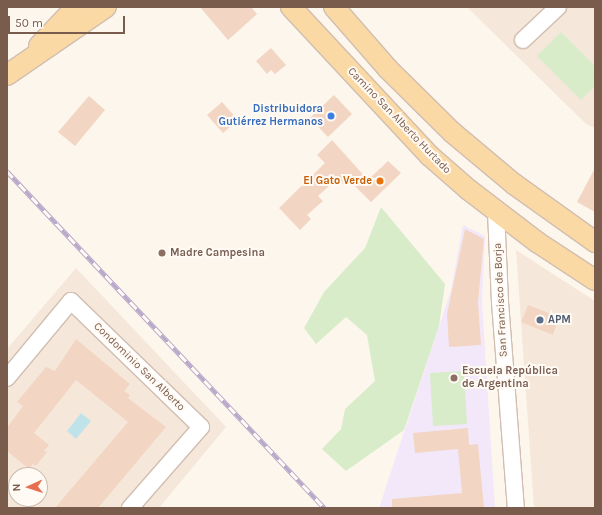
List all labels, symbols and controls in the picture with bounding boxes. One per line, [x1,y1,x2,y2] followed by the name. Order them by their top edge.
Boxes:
[10,8,127,34] scale bar
[15,16,43,30] text: 50 m
[345,65,453,177] street label: Camino San Alberto Hurtado
[219,103,323,129] place label: Distribuidora Gutiérrez Hermanos
[326,111,336,121] marker: Distribuidora Gutiérrez Hermanos
[303,174,372,188] place label: El Gato Verde
[375,176,385,186] marker: El Gato Verde
[491,242,511,358] street label: San Francisco de Borja
[170,246,265,260] place label: Madre Campesina
[157,248,167,258] marker: Madre Campesina
[548,313,571,327] place label: APM
[535,315,545,325] marker: APM
[91,320,187,414] street label: Condominio San Alberto
[462,365,558,391] place label: Escuela República de Argentina
[449,373,459,383] marker: Escuela República de Argentina
[8,467,48,507] north arrow
[10,483,23,492] text: N

